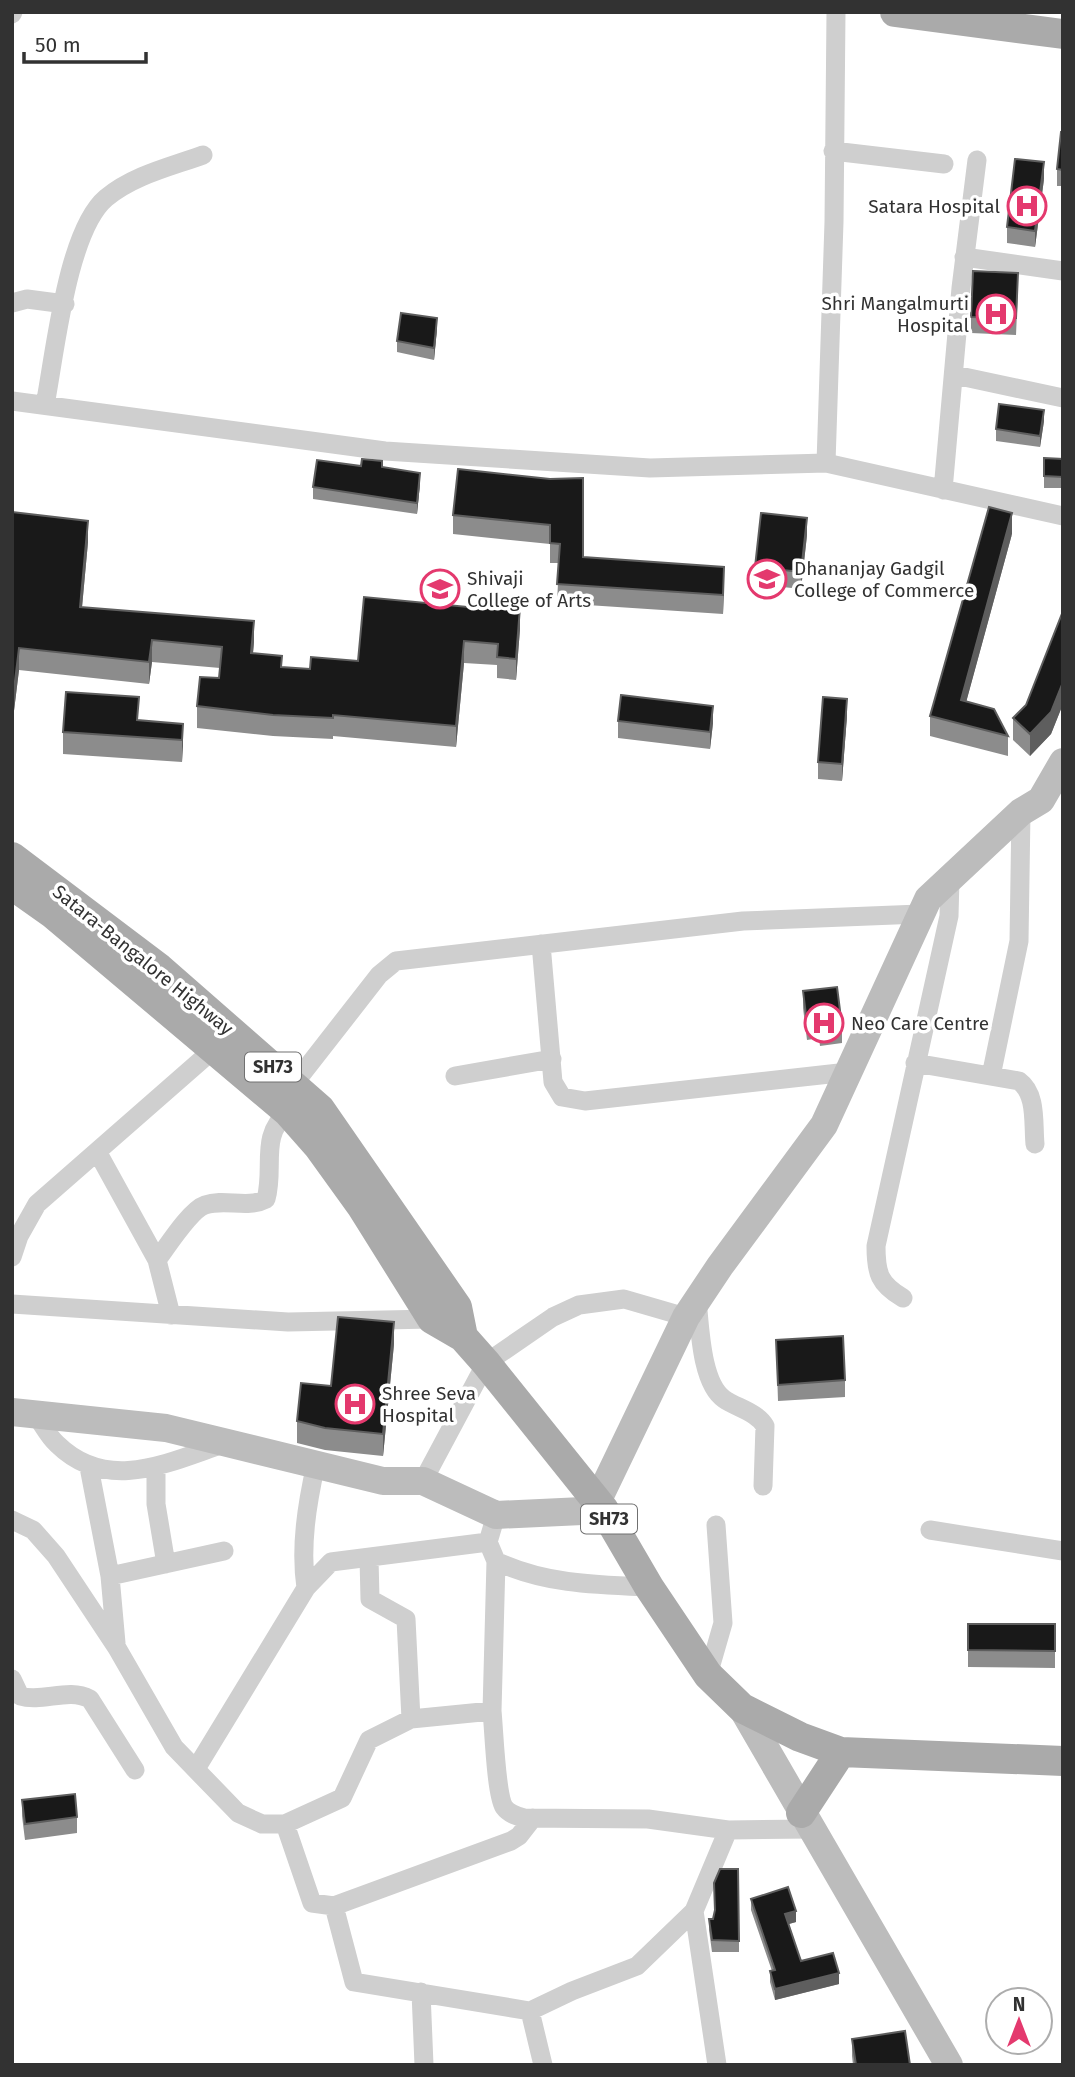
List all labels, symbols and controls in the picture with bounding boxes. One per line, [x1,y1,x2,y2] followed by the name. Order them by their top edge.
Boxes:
[24,21,147,65] scale bar
[35,32,81,58] text: 50 m
[1006,185,1048,227] hospital icon: Satara Hospital
[868,195,1000,218] place label: Satara Hospital
[821,292,969,337] place label: Shri Mangalmurti Hospital
[975,293,1017,335] hospital icon: Shri Mangalmurti Hospital
[794,557,974,602] place label: Dhananjay Gadgil College of Commerce
[746,558,788,600] school or university icon: Dhananjay Gadgil College of Commerce
[467,567,591,612] place label: Shivaji College of Arts
[419,568,461,610] school or university icon: Shivaji College of Arts
[48,880,238,1040] street label: Satara-Bangalore Highway
[803,1002,845,1044] hospital icon: Neo Care Centre
[851,1012,989,1035] place label: Neo Care Centre
[245,1052,301,1082] road number: SH73
[382,1382,476,1427] place label: Shree Seva Hospital
[334,1383,376,1425] hospital icon: Shree Seva Hospital
[581,1504,637,1534] road number: SH73
[984,1986,1054,2056] north arrow
[1013,1993,1025,2016] text: N

